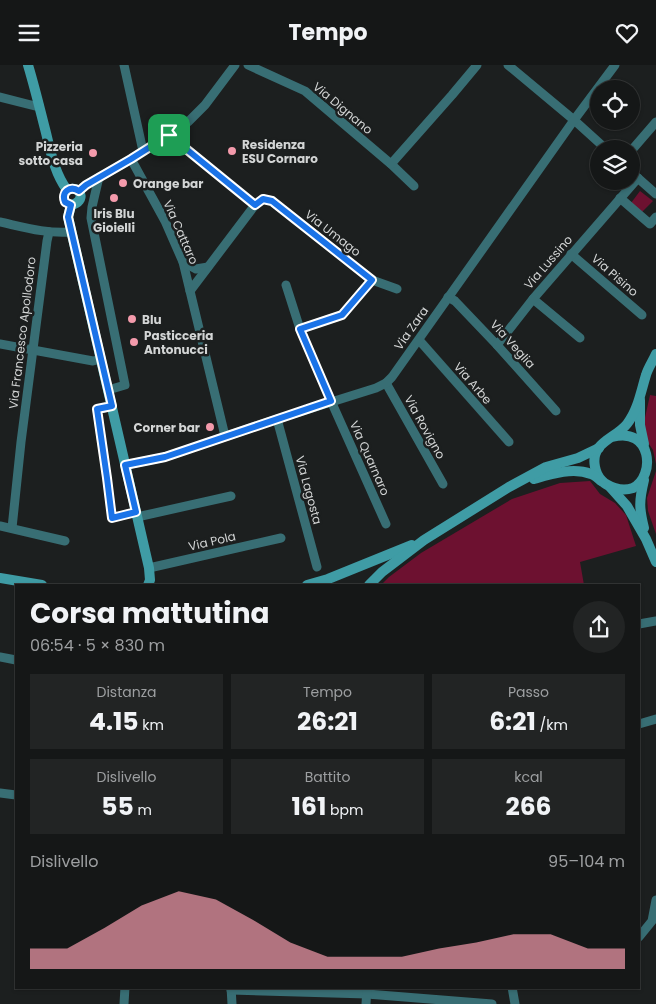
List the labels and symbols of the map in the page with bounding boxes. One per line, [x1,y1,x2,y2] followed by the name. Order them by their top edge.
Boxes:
[310,78,377,138] street label: Via Dignano
[148,114,190,156] pin
[242,136,318,167] place label: Residenza ESU Cornaro
[18,138,83,169] place label: Pizzeria sotto casa
[226,145,238,157] marker: Residenza ESU Cornaro
[87,147,99,159] marker: Pizzeria sotto casa
[133,175,203,192] place label: Orange bar
[117,177,129,189] marker: Orange bar
[108,192,120,204] marker: Iris Blu Gioielli
[159,197,203,267] street label: Via Cattaro
[93,205,135,236] place label: Iris Blu Gioielli
[301,206,365,260] street label: Via Umago
[520,231,576,293] street label: Via Lussino
[588,250,642,300] street label: Via Pisino
[4,256,40,410] street label: Via Francesco Apollodoro
[390,303,432,353] street label: Via Zara
[142,311,162,328] place label: Blu
[126,313,138,325] marker: Blu
[487,316,539,372] street label: Via Veglia
[144,327,213,358] place label: Pasticceria Antonucci
[128,336,140,348] marker: Pasticceria Antonucci
[450,358,496,408] street label: Via Arbe
[400,392,450,462] street label: Via Rovigno
[346,418,394,498] street label: Via Quarnaro
[133,419,200,436] place label: Corner bar
[204,421,216,433] marker: Corner bar
[292,454,326,526] street label: Via Lagosta
[187,527,237,555] street label: Via Pola

